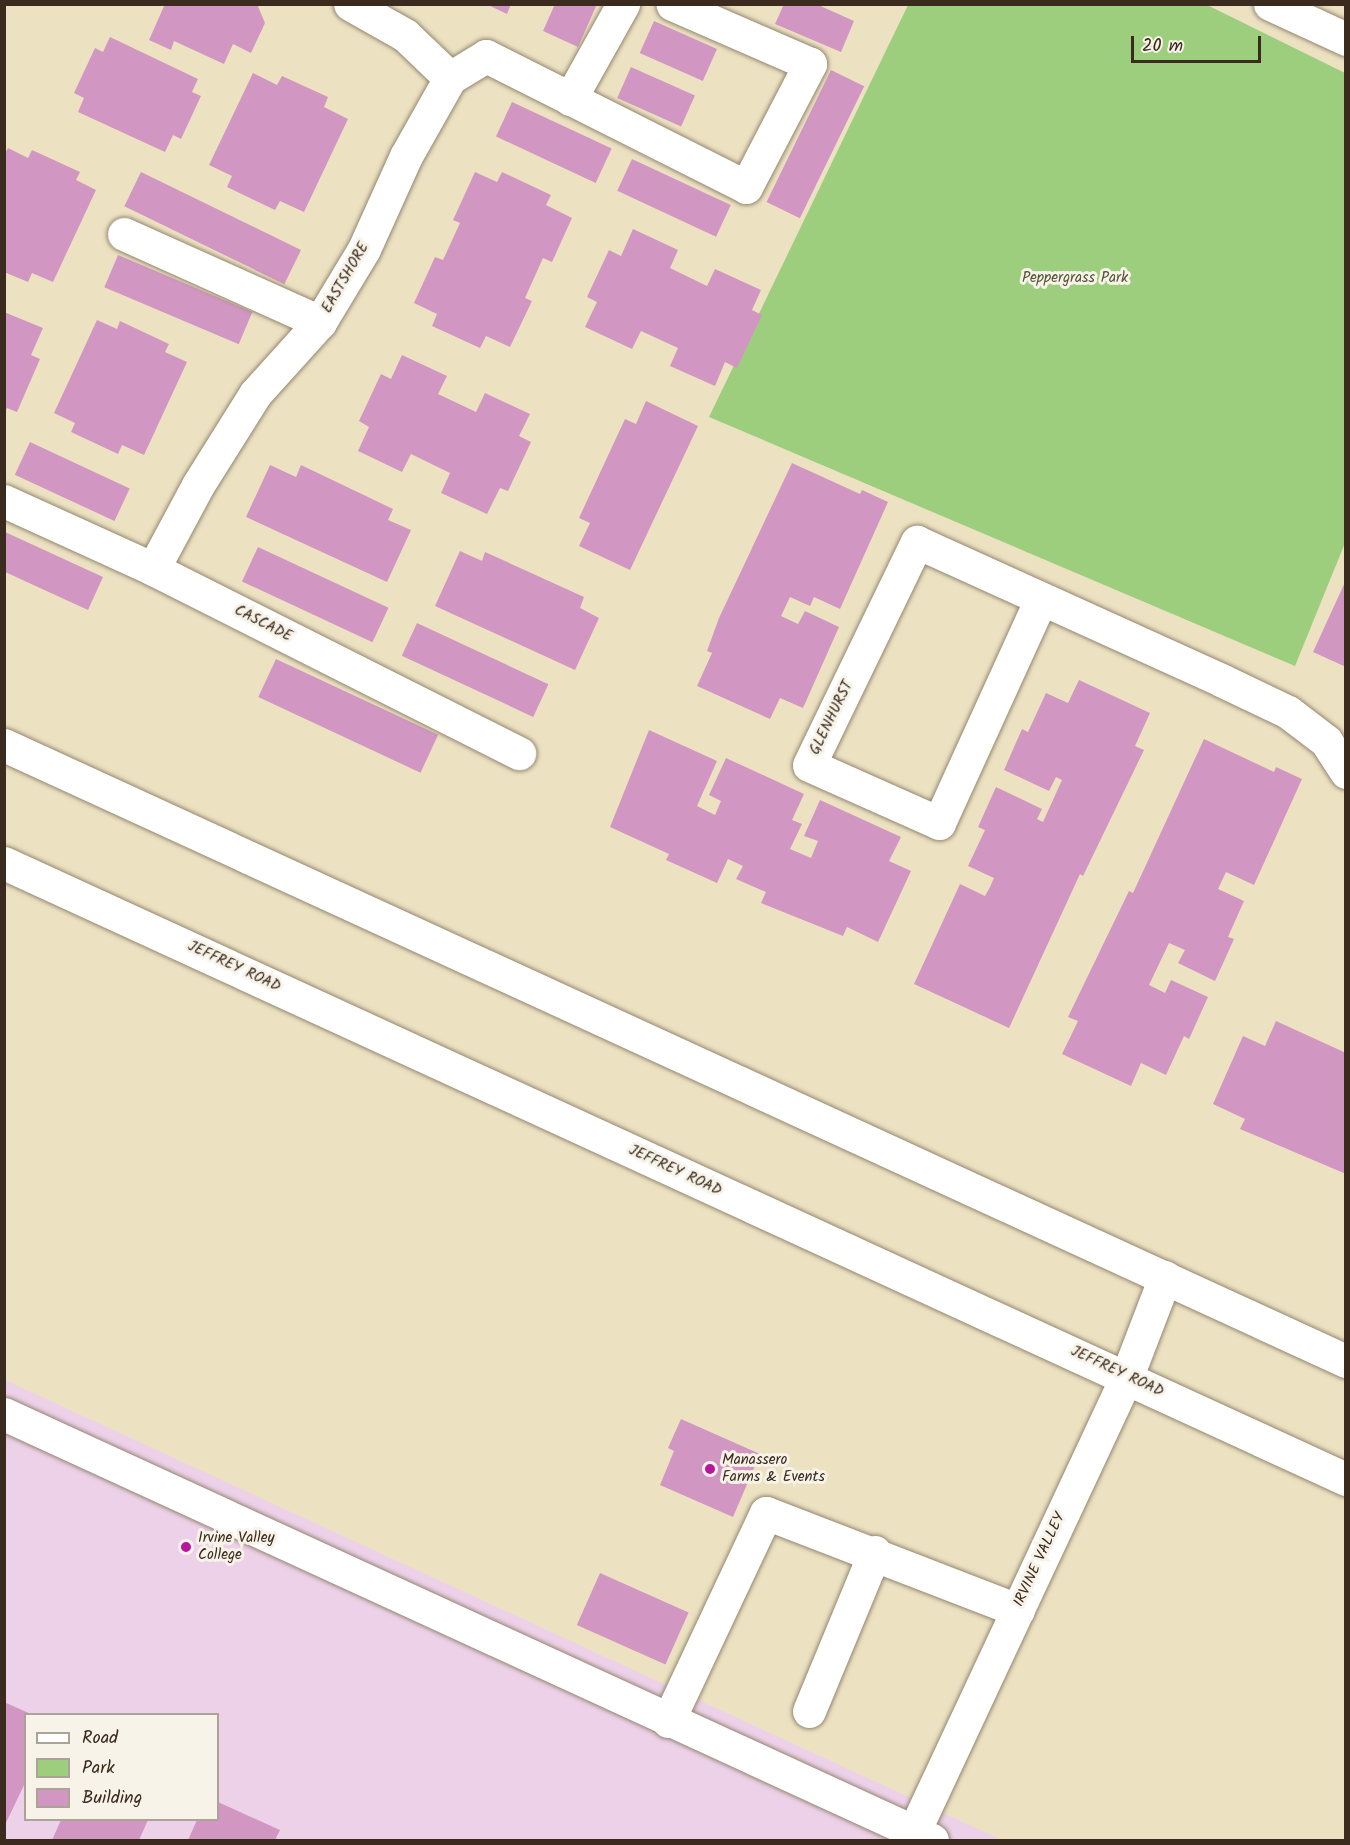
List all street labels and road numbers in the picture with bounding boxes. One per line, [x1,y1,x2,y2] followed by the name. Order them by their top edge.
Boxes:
[319,239,373,317] street label: EASTSHORE
[231,602,295,646] street label: CASCADE
[806,678,858,758] street label: GLENHURST
[185,938,283,996] street label: JEFFREY ROAD
[626,1142,724,1200] street label: JEFFREY ROAD
[1068,1343,1166,1401] street label: JEFFREY ROAD
[1010,1510,1070,1610] street label: IRVINE VALLEY

